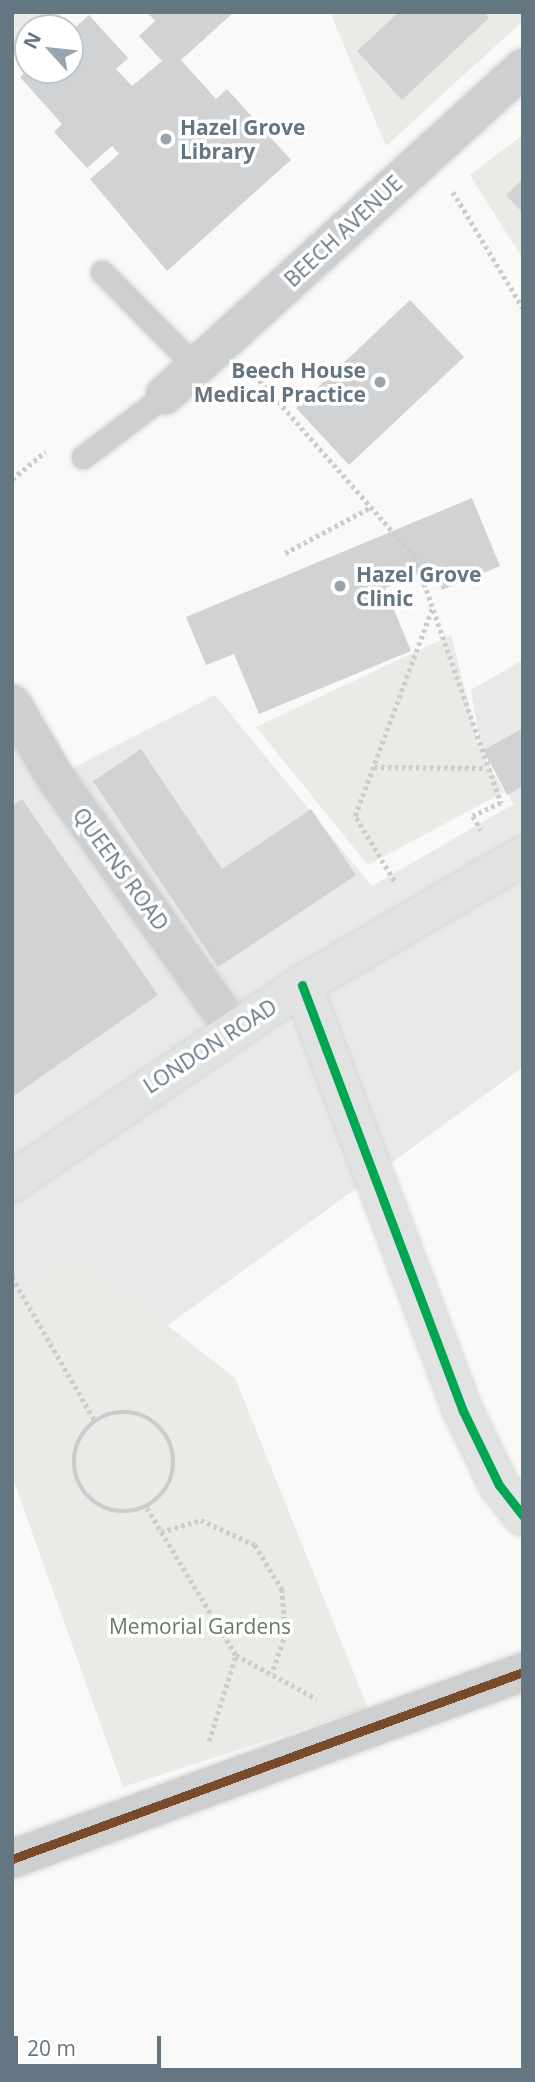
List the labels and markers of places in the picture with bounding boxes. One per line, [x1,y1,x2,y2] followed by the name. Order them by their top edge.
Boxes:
[180,114,305,164] place label: Hazel Grove Library
[158,131,174,147] marker: Hazel Grove Library
[194,357,366,407] place label: Beech House Medical Practice
[372,374,388,390] marker: Beech House Medical Practice
[356,561,481,611] place label: Hazel Grove Clinic
[330,576,350,596] marker: Hazel Grove Clinic

